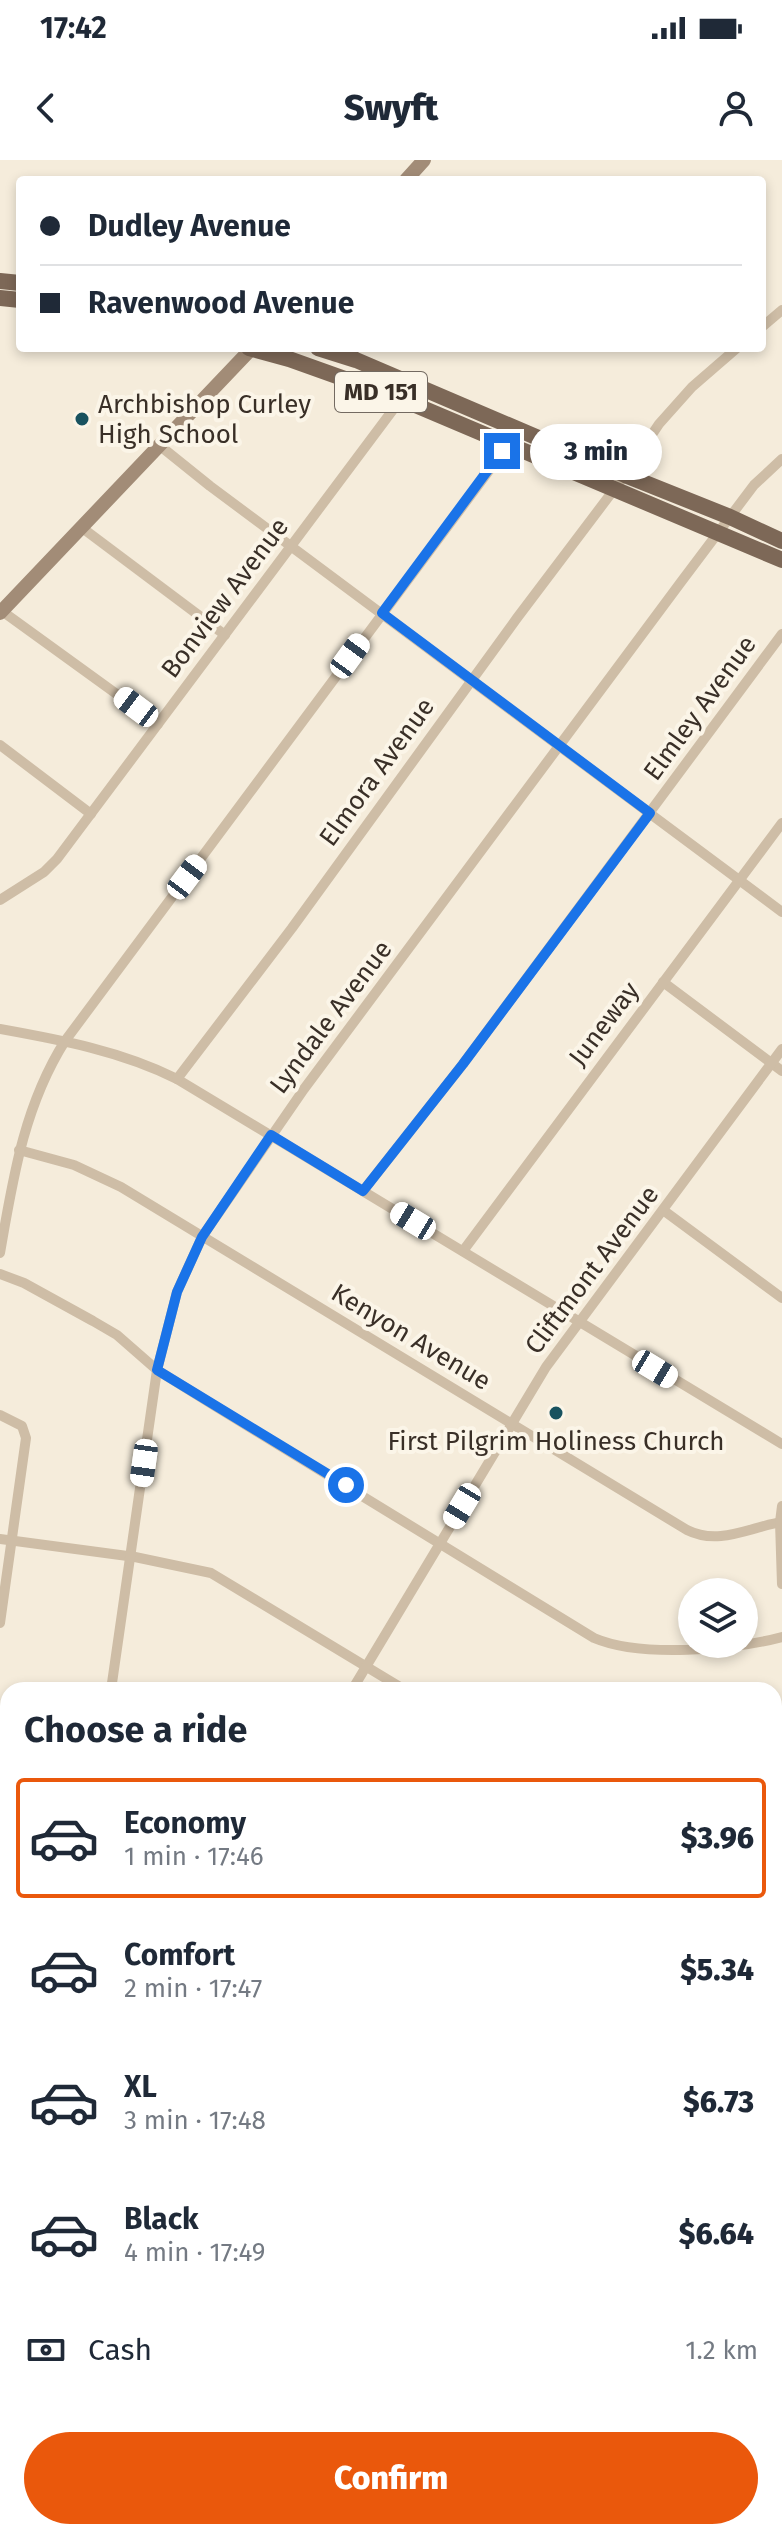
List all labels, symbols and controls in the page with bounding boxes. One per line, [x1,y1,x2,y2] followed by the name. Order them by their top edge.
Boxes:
[40,10,107,46] text: 17:42
[24,86,68,130] icon: back
[344,86,438,130] text: Swyft
[714,86,758,130] icon: person
[88,208,291,244] text: Dudley Avenue
[88,285,354,321] text: Ravenwood Avenue
[335,372,427,412] road number: MD 151
[98,389,311,450] place label: Archbishop Curley High School
[73,410,91,428] marker: Archbishop Curley High School
[530,423,662,479] callout: 3 min
[484,433,520,469] route end
[564,436,628,467] text: 3 min
[155,512,295,684] street label: Bonview Avenue
[326,630,374,682] car
[637,630,763,786] street label: Elmley Avenue
[110,683,162,731] car
[313,692,441,852] street label: Elmora Avenue
[163,851,211,903] car
[263,934,399,1100] street label: Lyndale Avenue
[562,976,646,1072] street label: Juneway
[519,1180,665,1360] street label: Cliftmont Avenue
[386,1198,440,1244] car
[326,1277,496,1397] street label: Kenyon Avenue
[628,1346,682,1392] car
[547,1404,565,1422] marker: First Pilgrim Holiness Church
[387,1426,725,1457] place label: First Pilgrim Holiness Church
[129,1438,159,1488] car
[328,1467,364,1503] route start
[439,1479,485,1533] car
[678,1578,758,1658] map controls
[678,1578,758,1658] button: layers
[24,1708,247,1752] text: Choose a ride
[28,1802,100,1874] icon: car
[124,1805,246,1841] text: Economy
[681,1820,754,1856] text: $3.96
[124,1841,264,1872] text: 1 min · 17:46
[28,1934,100,2006] icon: car
[124,1937,235,1973] text: Comfort
[680,1952,754,1988] text: $5.34
[124,1973,262,2004] text: 2 min · 17:47
[28,2066,100,2138] icon: car
[124,2069,157,2105] text: XL
[683,2084,754,2120] text: $6.73
[124,2105,266,2136] text: 3 min · 17:48
[28,2198,100,2270] icon: car
[124,2201,199,2237] text: Black
[679,2216,754,2252] text: $6.64
[124,2237,265,2268] text: 4 min · 17:49
[24,2328,68,2372] icon: cash
[88,2332,152,2368] text: Cash
[685,2335,758,2366] text: 1.2 km
[24,2432,758,2524] button: Confirm

